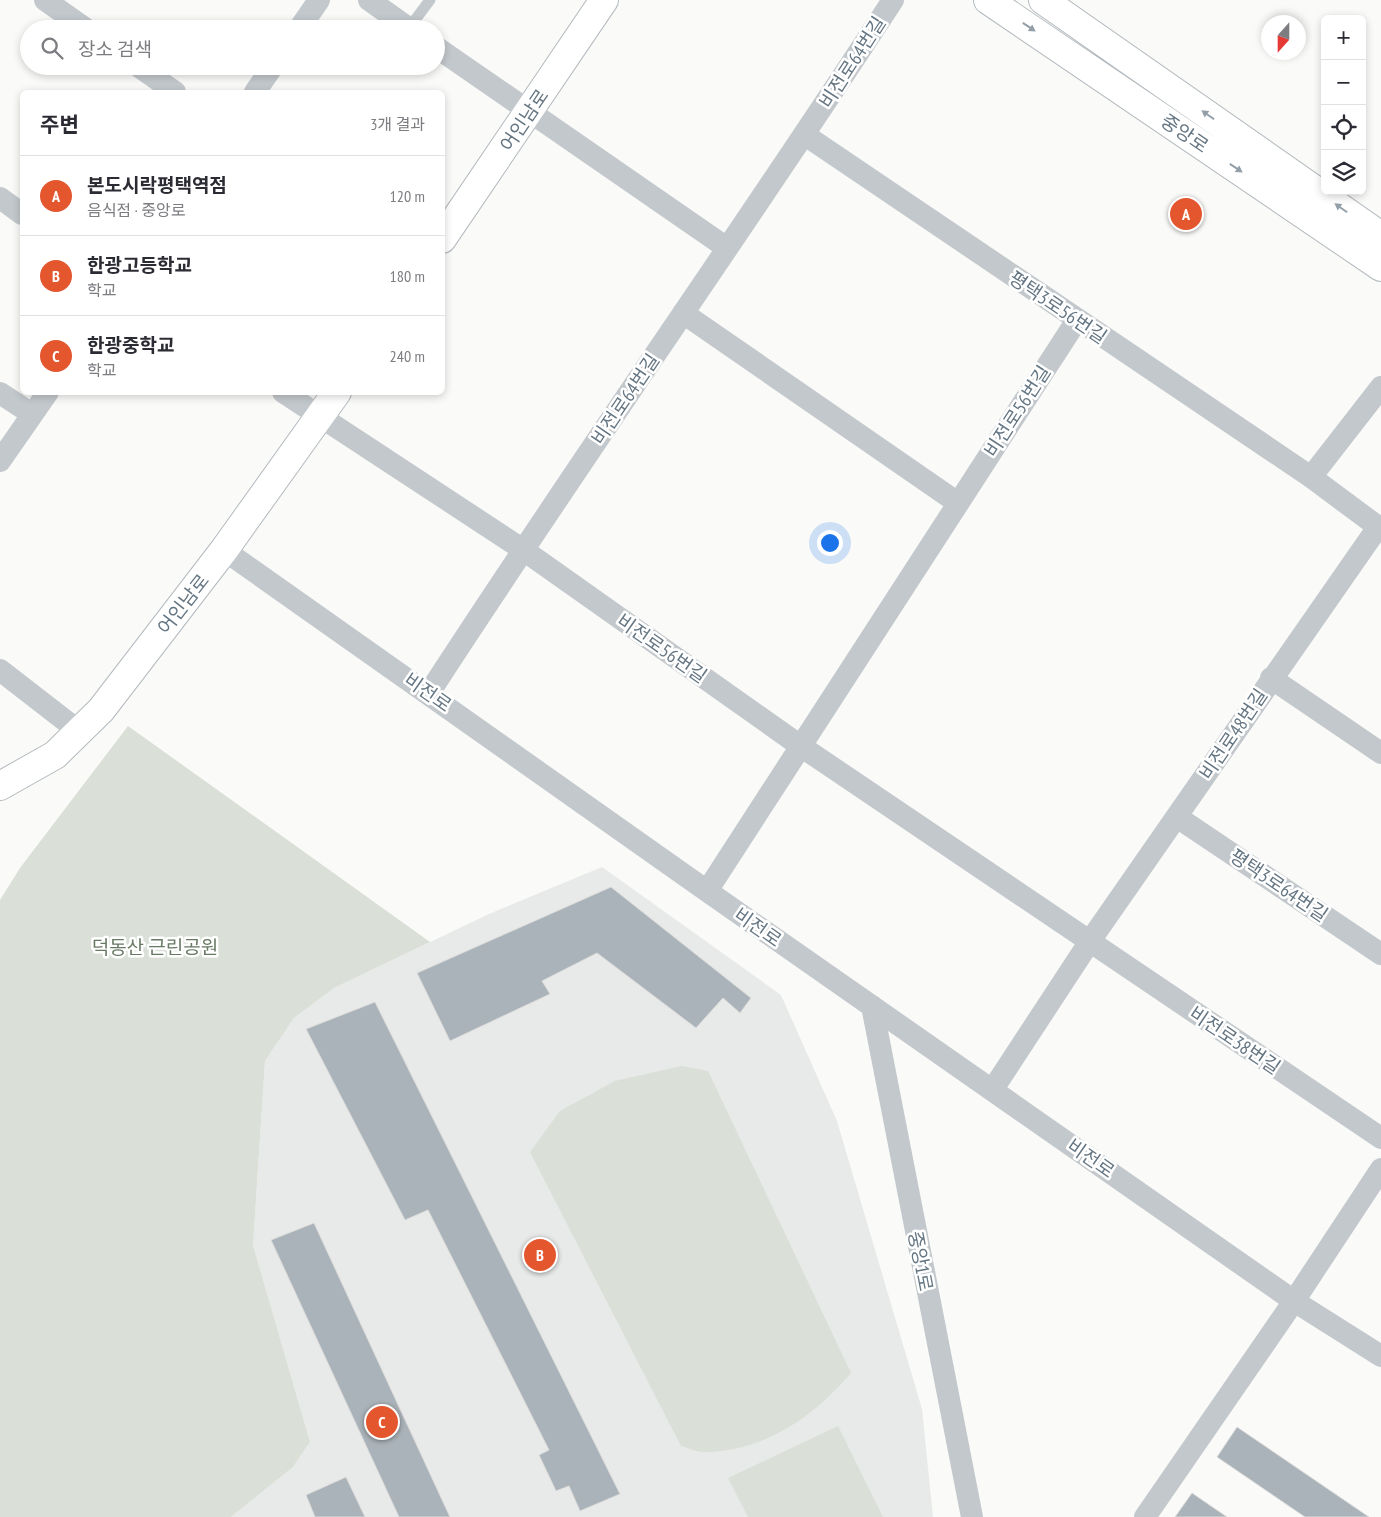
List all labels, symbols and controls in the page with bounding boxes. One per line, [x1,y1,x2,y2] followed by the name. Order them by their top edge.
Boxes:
[813,12,891,112] street label: 비전로64번길
[1261,15,1306,60] north arrow
[1321,15,1366,195] map controls
[1321,15,1366,60] button: +
[20,20,445,75] search box
[1022,22,1036,32] one-way arrow
[38,34,66,62] icon: search
[78,37,152,61] text: 장소 검색
[1321,60,1366,105] button: −
[495,84,553,156] street label: 어인남로
[1321,105,1366,150] button: locate
[1157,108,1213,158] street label: 중앙로
[1201,110,1214,120] one-way arrow
[40,111,79,138] text: 주변
[370,114,425,134] text: 3개 결과
[1321,150,1366,195] button: layers
[1229,163,1242,173] one-way arrow
[87,173,227,197] text: 본도시락평택역점
[52,186,60,206] text: A
[390,186,425,206] text: 120 m
[1170,195,1202,233] pin: A
[87,200,186,220] text: 음식점 · 중앙로
[1334,203,1348,213] one-way arrow
[87,253,192,277] text: 한광고등학교
[1004,265,1112,349] street label: 평택3로56번길
[52,266,60,286] text: B
[390,266,425,286] text: 180 m
[87,280,116,300] text: 학교
[87,333,174,357] text: 한광중학교
[52,346,60,366] text: C
[390,346,425,366] text: 240 m
[586,349,664,449] street label: 비전로64번길
[87,360,116,380] text: 학교
[978,361,1056,461] street label: 비전로56번길
[817,530,843,556] your location
[152,569,214,639] street label: 어인남로
[612,608,712,688] street label: 비전로56번길
[400,667,456,717] street label: 비전로
[1194,684,1272,784] street label: 비전로48번길
[1225,843,1333,927] street label: 평택3로64번길
[730,902,786,952] street label: 비전로
[92,935,218,959] park label: 덕동산 근린공원
[1185,1001,1285,1079] street label: 비전로38번길
[1063,1133,1119,1183] street label: 비전로
[903,1229,939,1293] street label: 중앙1로
[524,1236,556,1274] pin: B
[366,1403,398,1441] pin: C

